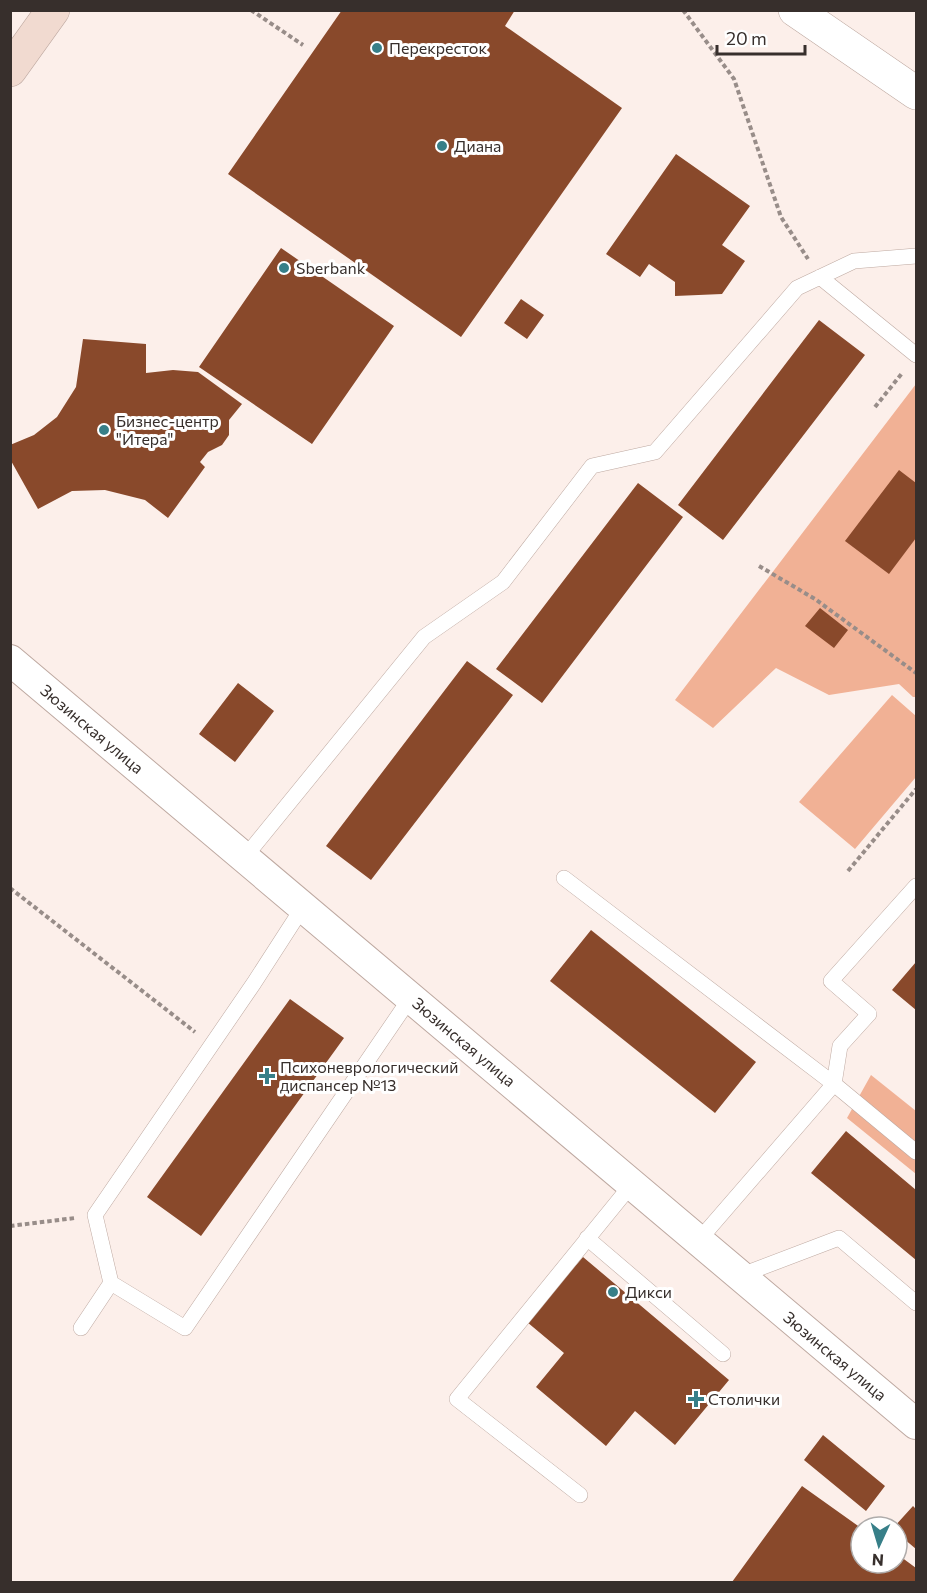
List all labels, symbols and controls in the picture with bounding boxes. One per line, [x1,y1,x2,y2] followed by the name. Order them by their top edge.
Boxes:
[717,18,806,56] scale bar
[726,27,767,49] text: 20 m
[389,38,487,57] place label: Перекресток
[370,41,384,55] marker: Перекресток
[454,136,501,155] place label: Диана
[435,139,449,153] marker: Диана
[296,258,366,277] place label: Sberbank
[277,261,291,275] marker: Sberbank
[116,411,219,448] place label: Бизнес-центр "Итера"
[97,423,111,437] marker: Бизнес-центр "Итера"
[37,680,148,777] street label: Зюзинская улица
[409,993,520,1090] street label: Зюзинская улица
[280,1057,458,1094] place label: Психоневрологический диспансер №13
[258,1067,276,1085] marker: Психоневрологический диспансер №13
[625,1282,672,1301] place label: Дикси
[606,1285,620,1299] marker: Дикси
[780,1307,891,1404] street label: Зюзинская улица
[708,1389,780,1408] place label: Столички
[689,1392,703,1406] marker: Столички
[849,1515,909,1575] north arrow
[871,1551,885,1570] text: N

